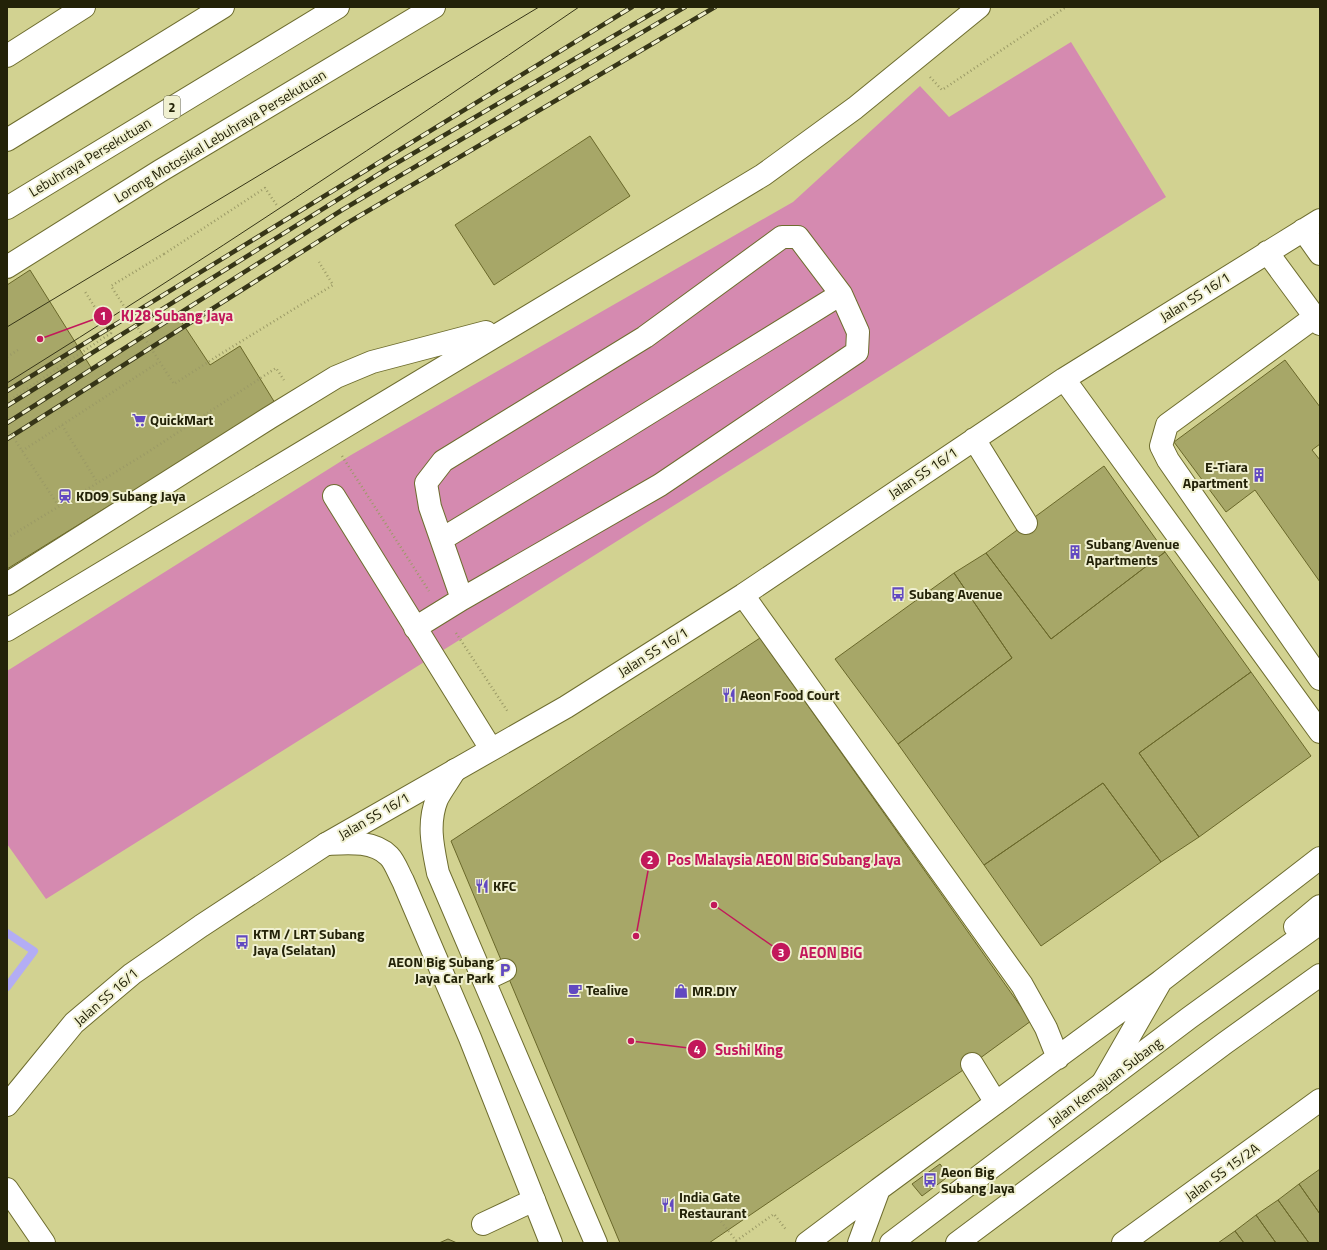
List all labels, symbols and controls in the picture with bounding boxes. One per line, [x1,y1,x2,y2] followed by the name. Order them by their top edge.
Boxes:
[110,64,330,207] street label: Lorong Motosikal Lebuhraya Persekutuan
[164,96,180,118] road number: 2
[25,112,155,201] street label: Lebuhraya Persekutuan
[1155,267,1234,327] street label: Jalan SS 16/1
[93,303,241,330] callout: KJ28 Subang Jaya
[121,304,234,327] text: KJ28 Subang Jaya
[100,306,106,325] text: 1
[150,409,213,430] place label: QuickMart
[131,412,147,428] supermarket icon: QuickMart
[884,442,962,504] street label: Jalan SS 16/1
[1183,456,1248,493] place label: E-Tiara Apartment
[1251,467,1267,483] building icon: E-Tiara Apartment
[76,485,186,506] place label: KD09 Subang Jaya
[57,488,73,504] station icon: KD09 Subang Jaya
[1086,533,1179,570] place label: Subang Avenue Apartments
[1067,544,1083,560] building icon: Subang Avenue Apartments
[909,583,1002,604] place label: Subang Avenue
[890,586,906,602] bus stop icon: Subang Avenue
[613,622,692,682] street label: Jalan SS 16/1
[740,684,840,705] place label: Aeon Food Court
[721,687,737,703] restaurant icon: Aeon Food Court
[334,787,413,845] street label: Jalan SS 16/1
[640,846,909,873] callout: Pos Malaysia AEON BiG Subang Jaya
[667,848,901,871] text: Pos Malaysia AEON BiG Subang Jaya
[647,850,653,869] text: 2
[493,875,517,896] place label: KFC
[474,878,490,894] restaurant icon: KFC
[253,923,365,960] place label: KTM / LRT Subang Jaya (Selatan)
[234,934,250,950] bus stop icon: KTM / LRT Subang Jaya (Selatan)
[771,939,870,966] callout: AEON BiG
[800,941,862,964] text: AEON BiG
[778,943,784,962] text: 3
[388,951,495,988] place label: AEON Big Subang Jaya Car Park
[497,962,513,978] parking icon: AEON Big Subang Jaya Car Park
[69,963,143,1031] street label: Jalan SS 16/1
[586,979,628,1000] place label: Tealive
[692,980,737,1001] place label: MR.DIY
[567,982,583,998] cafe icon: Tealive
[673,983,689,999] shop icon: MR.DIY
[1043,1032,1166,1131] street label: Jalan Kemajuan Subang
[687,1036,791,1063] callout: Sushi King
[715,1038,783,1061] text: Sushi King
[694,1040,701,1059] text: 4
[1180,1137,1264,1206] street label: Jalan SS 15/2A
[941,1161,1015,1198] place label: Aeon Big Subang Jaya
[922,1172,938,1188] bus stop icon: Aeon Big Subang Jaya
[679,1186,747,1223] place label: India Gate Restaurant
[660,1197,676,1213] restaurant icon: India Gate Restaurant

